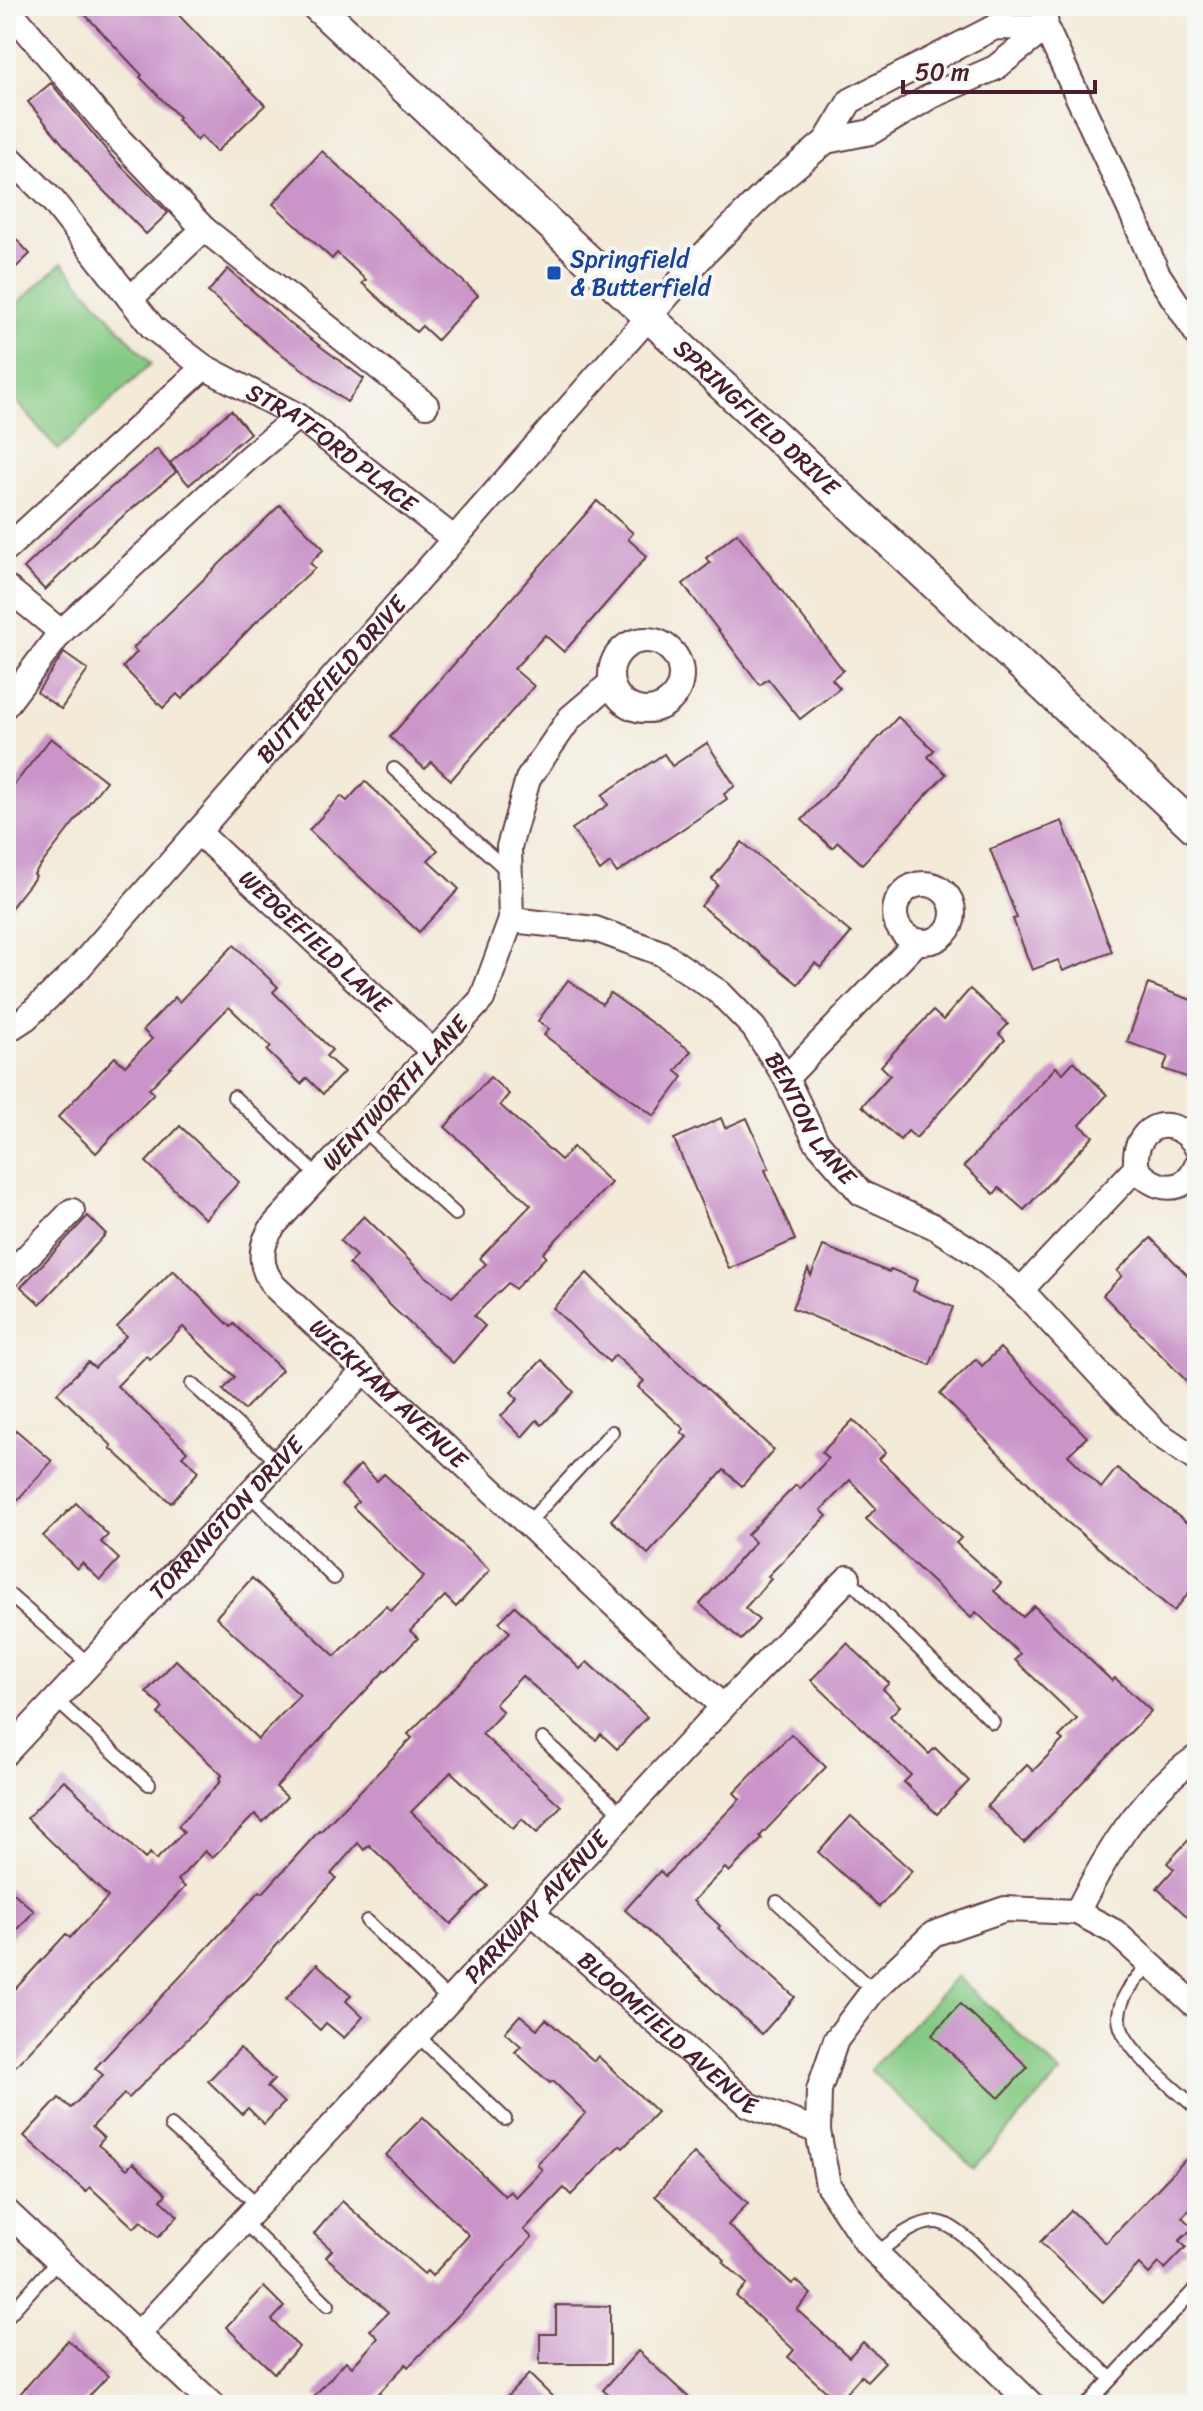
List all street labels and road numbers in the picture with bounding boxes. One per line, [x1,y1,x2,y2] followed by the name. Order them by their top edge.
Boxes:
[663,328,851,508] street label: SPRINGFIELD DRIVE
[238,371,428,525] street label: STRATFORD PLACE
[245,584,418,773] street label: BUTTERFIELD DRIVE
[229,859,402,1025] street label: WEDGEFIELD LANE
[311,1004,480,1181] street label: WENTWORTH LANE
[753,1043,868,1197] street label: BENTON LANE
[299,1308,479,1480] street label: WICKHAM AVENUE
[138,1425,315,1610] street label: TORRINGTON DRIVE
[454,1819,620,1994] street label: PARKWAY AVENUE
[568,1940,765,2128] street label: BLOOMFIELD AVENUE

